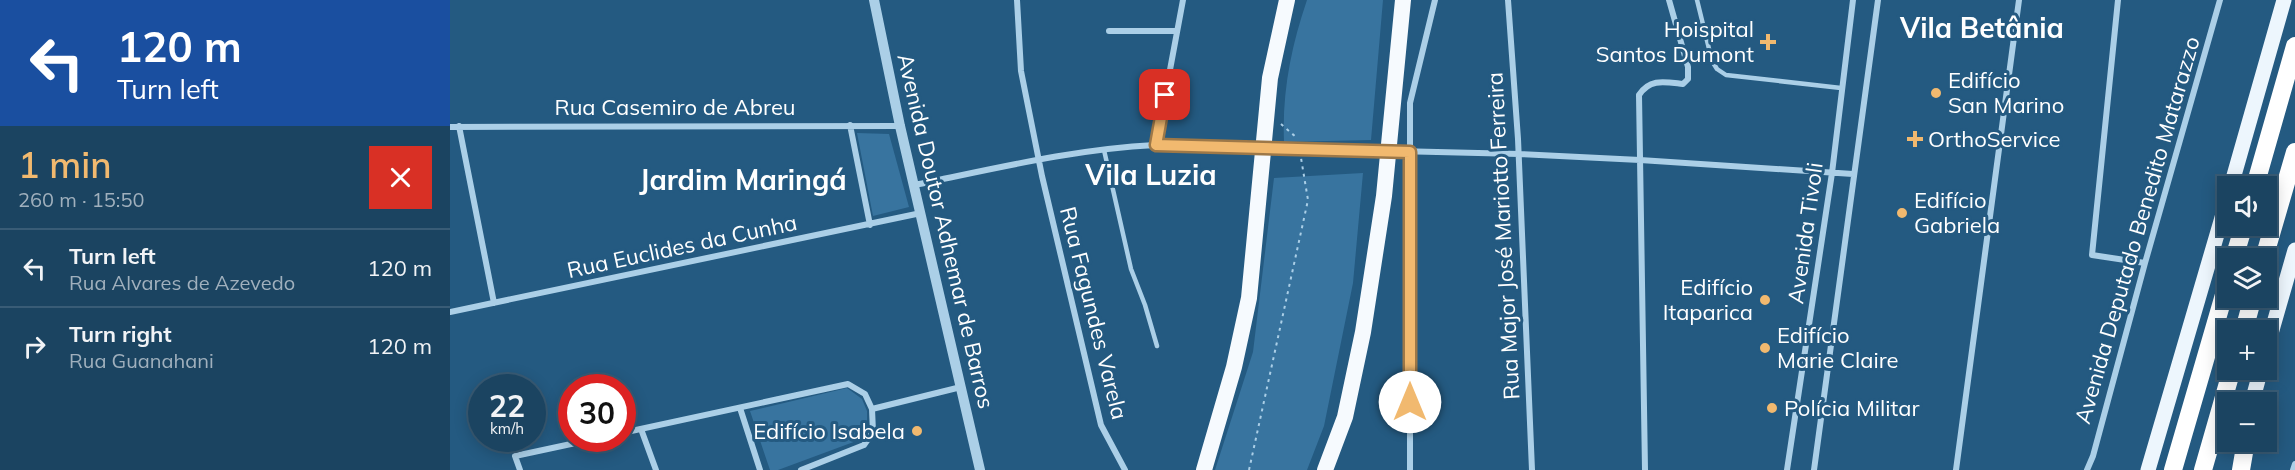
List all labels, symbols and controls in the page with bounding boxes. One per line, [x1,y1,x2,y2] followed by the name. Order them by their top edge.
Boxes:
[1899,10,2064,45] district label: Vila Betânia
[1596,15,1754,68] place label: Hoispital Santos Dumont
[117,20,242,73] text: 120 m
[18,24,96,102] icon: left
[1759,33,1777,51] marker: Hoispital Santos Dumont
[2068,33,2206,427] street label: Avenida Deputado Benedito Matarazzo
[891,51,1001,411] street label: Avenida Doutor Adhemar de Barros
[1948,66,2064,119] place label: Edifício San Marino
[1139,69,1190,120] pin
[117,72,219,106] text: Turn left
[1480,72,1526,400] street label: Rua Major José Mariotto Ferreira
[1148,78,1181,111] icon: arrive
[1929,86,1943,100] marker: Edifício San Marino
[554,93,796,121] street label: Rua Casemiro de Abreu
[1928,125,2061,153] place label: OrthoService
[1906,130,1924,148] marker: OrthoService
[18,142,112,187] text: 1 min
[369,146,432,209] button: close
[1084,157,1217,192] district label: Vila Luzia
[1781,161,1829,305] street label: Avenida Tivoli
[639,162,847,197] district label: Jardim Maringá
[2217,176,2277,452] map controls
[2217,176,2277,236] button: sound
[1914,186,2000,239] place label: Edifício Gabriela
[18,187,144,212] text: 260 m · 15:50
[1054,204,1134,422] street label: Rua Fagundes Varela
[1895,206,1909,220] marker: Edifício Gabriela
[565,208,799,284] street label: Rua Euclides da Cunha
[69,242,156,270] text: Turn left
[2217,248,2277,308] button: layers
[18,252,51,285] icon: left
[367,254,432,282] text: 120 m
[69,270,295,295] text: Rua Alvares de Azevedo
[1663,273,1753,326] place label: Edifício Itaparica
[1758,293,1772,307] marker: Edifício Itaparica
[69,320,172,348] text: Turn right
[2217,320,2277,380] button: +
[1777,321,1899,374] place label: Edifício Marie Claire
[18,330,51,363] icon: right
[367,332,432,360] text: 120 m
[1758,341,1772,355] marker: Edifício Marie Claire
[69,348,214,373] text: Rua Guanahani
[1378,370,1442,434] position arrow
[558,374,636,452] speed limit sign: 30
[489,387,525,425] text: 22
[2217,392,2277,452] button: −
[1784,394,1919,422] place label: Polícia Militar
[1765,401,1779,415] marker: Polícia Militar
[753,417,905,445] place label: Edifício Isabela
[490,419,524,438] text: km/h
[910,424,924,438] marker: Edifício Isabela

